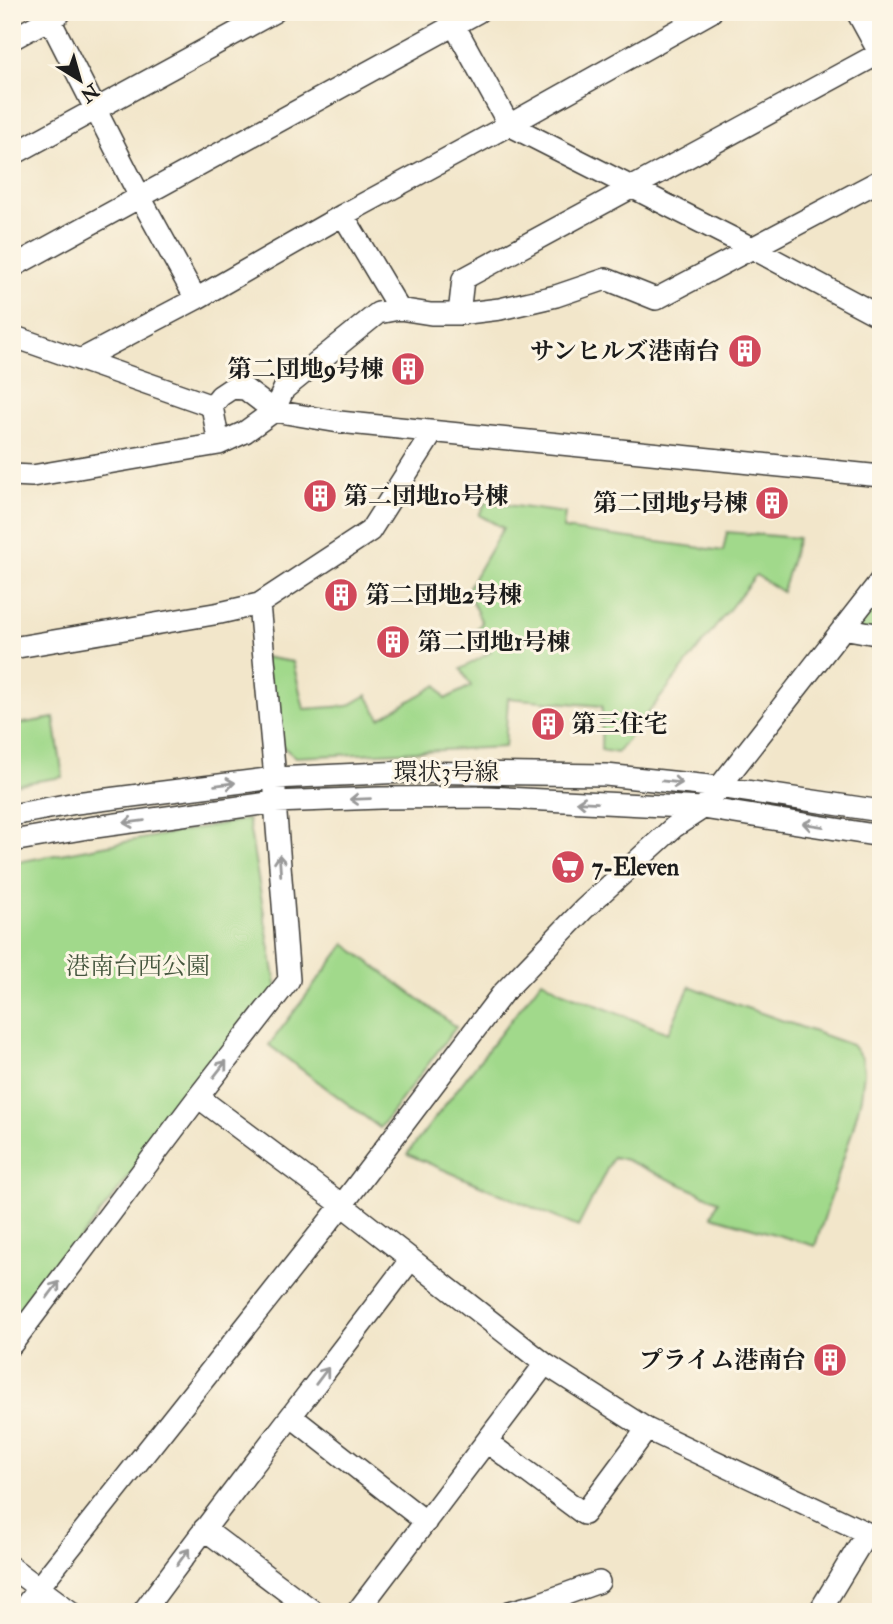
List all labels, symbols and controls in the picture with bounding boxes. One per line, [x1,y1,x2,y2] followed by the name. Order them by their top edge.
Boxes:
[46,46,116,116] north arrow
[75,77,104,108] text: N
[726,332,764,370] building icon: サンヒルズ港南台
[530,336,720,367] place label: サンヒルズ港南台
[389,350,427,388] building icon: 第二団地9号棟
[228,354,384,385] place label: 第二団地9号棟
[301,477,339,515] building icon: 第二団地10号棟
[344,481,509,512] place label: 第二団地10号棟
[753,484,791,522] building icon: 第二団地5号棟
[593,488,748,519] place label: 第二団地5号棟
[322,576,360,614] building icon: 第二団地2号棟
[366,580,522,611] place label: 第二団地2号棟
[374,623,412,661] building icon: 第二団地1号棟
[418,627,571,658] place label: 第二団地1号棟
[529,705,567,743] building icon: 第三住宅
[572,709,668,740] place label: 第三住宅
[393,757,499,788] street label: 環状3号線
[660,776,683,789] one-way arrow
[213,777,236,790] one-way arrow
[349,792,372,805] one-way arrow
[576,795,599,808] one-way arrow
[123,816,146,829] one-way arrow
[802,819,825,832] one-way arrow
[549,848,587,886] supermarket icon: 7-Eleven
[592,852,680,883] place label: 7-Eleven
[273,855,286,877] one-way arrow
[66,951,210,982] park label: 港南台西公園
[212,1060,227,1079] one-way arrow
[46,1281,61,1300] one-way arrow
[811,1341,849,1379] building icon: プライム港南台
[639,1345,806,1376] place label: プライム港南台
[315,1368,330,1386] one-way arrow
[176,1548,191,1567] one-way arrow

